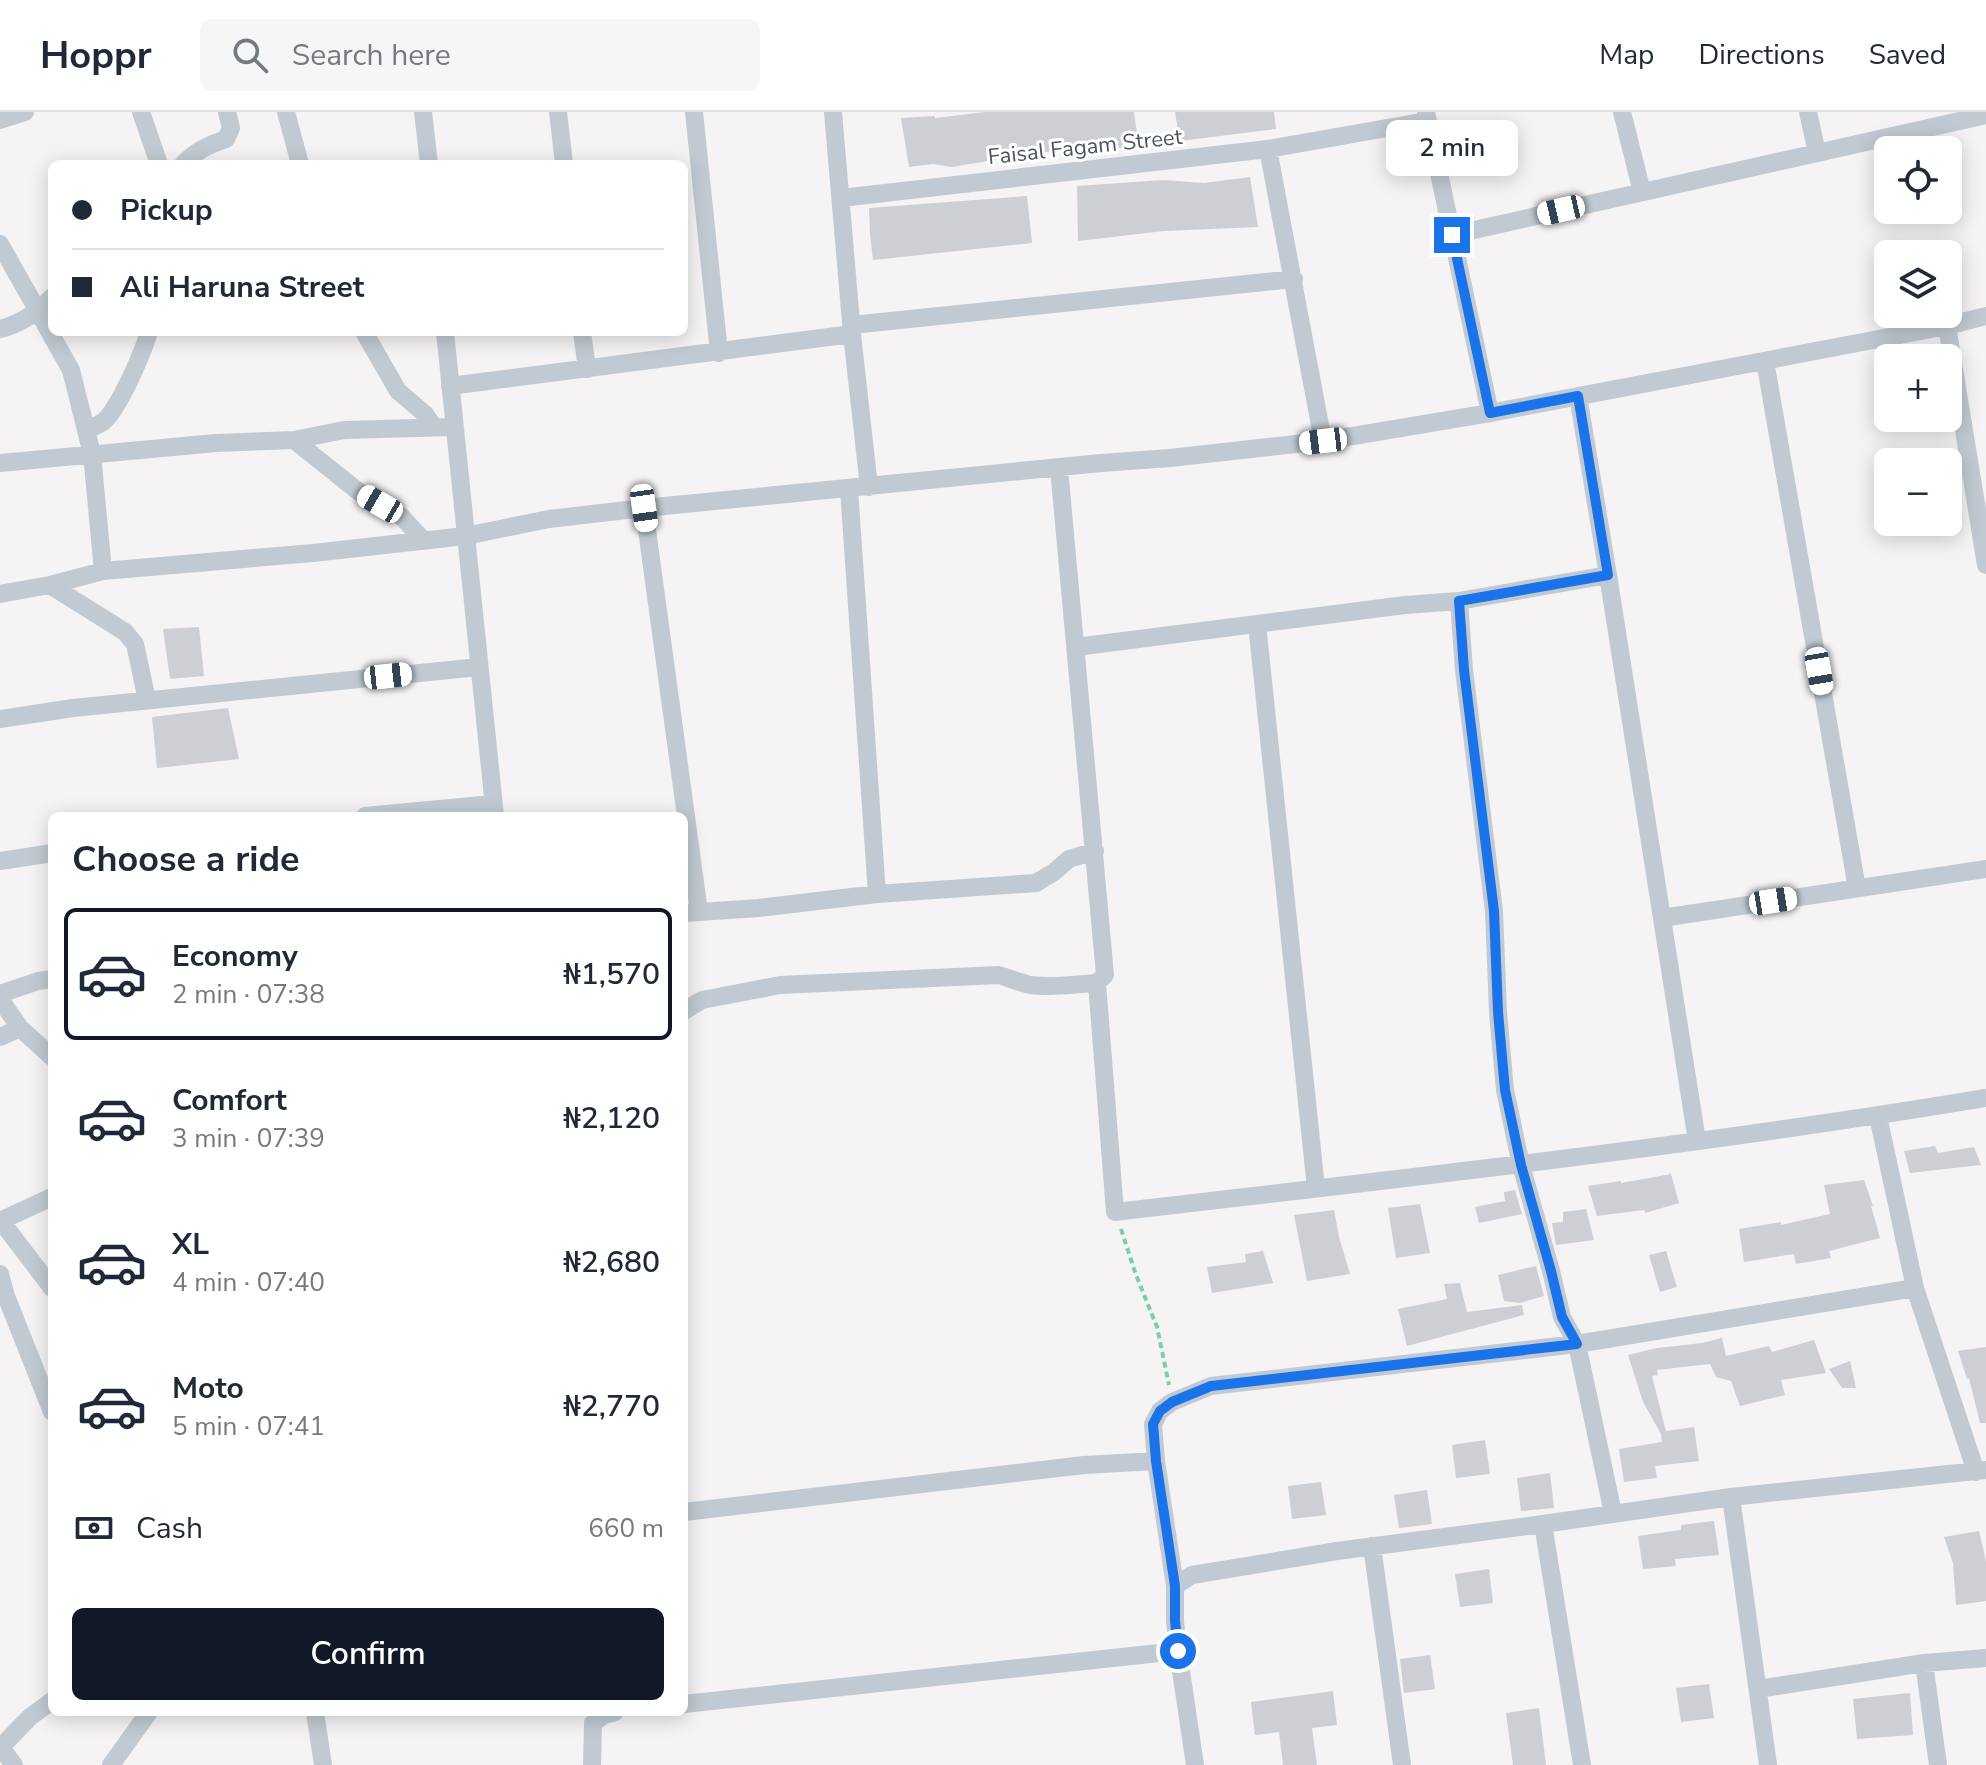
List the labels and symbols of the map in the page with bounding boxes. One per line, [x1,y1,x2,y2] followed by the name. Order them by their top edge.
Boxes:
[1386,119,1518,175] callout: 2 min
[987,122,1184,172] street label: Faisal Fagam Street
[1535,193,1587,227] car
[1434,217,1470,253] route end
[1298,426,1348,456] car
[353,482,407,526] car
[629,483,659,533] car
[1803,645,1835,697] car
[363,662,413,690] car
[1747,885,1799,917] car
[1160,1633,1196,1669] route start

